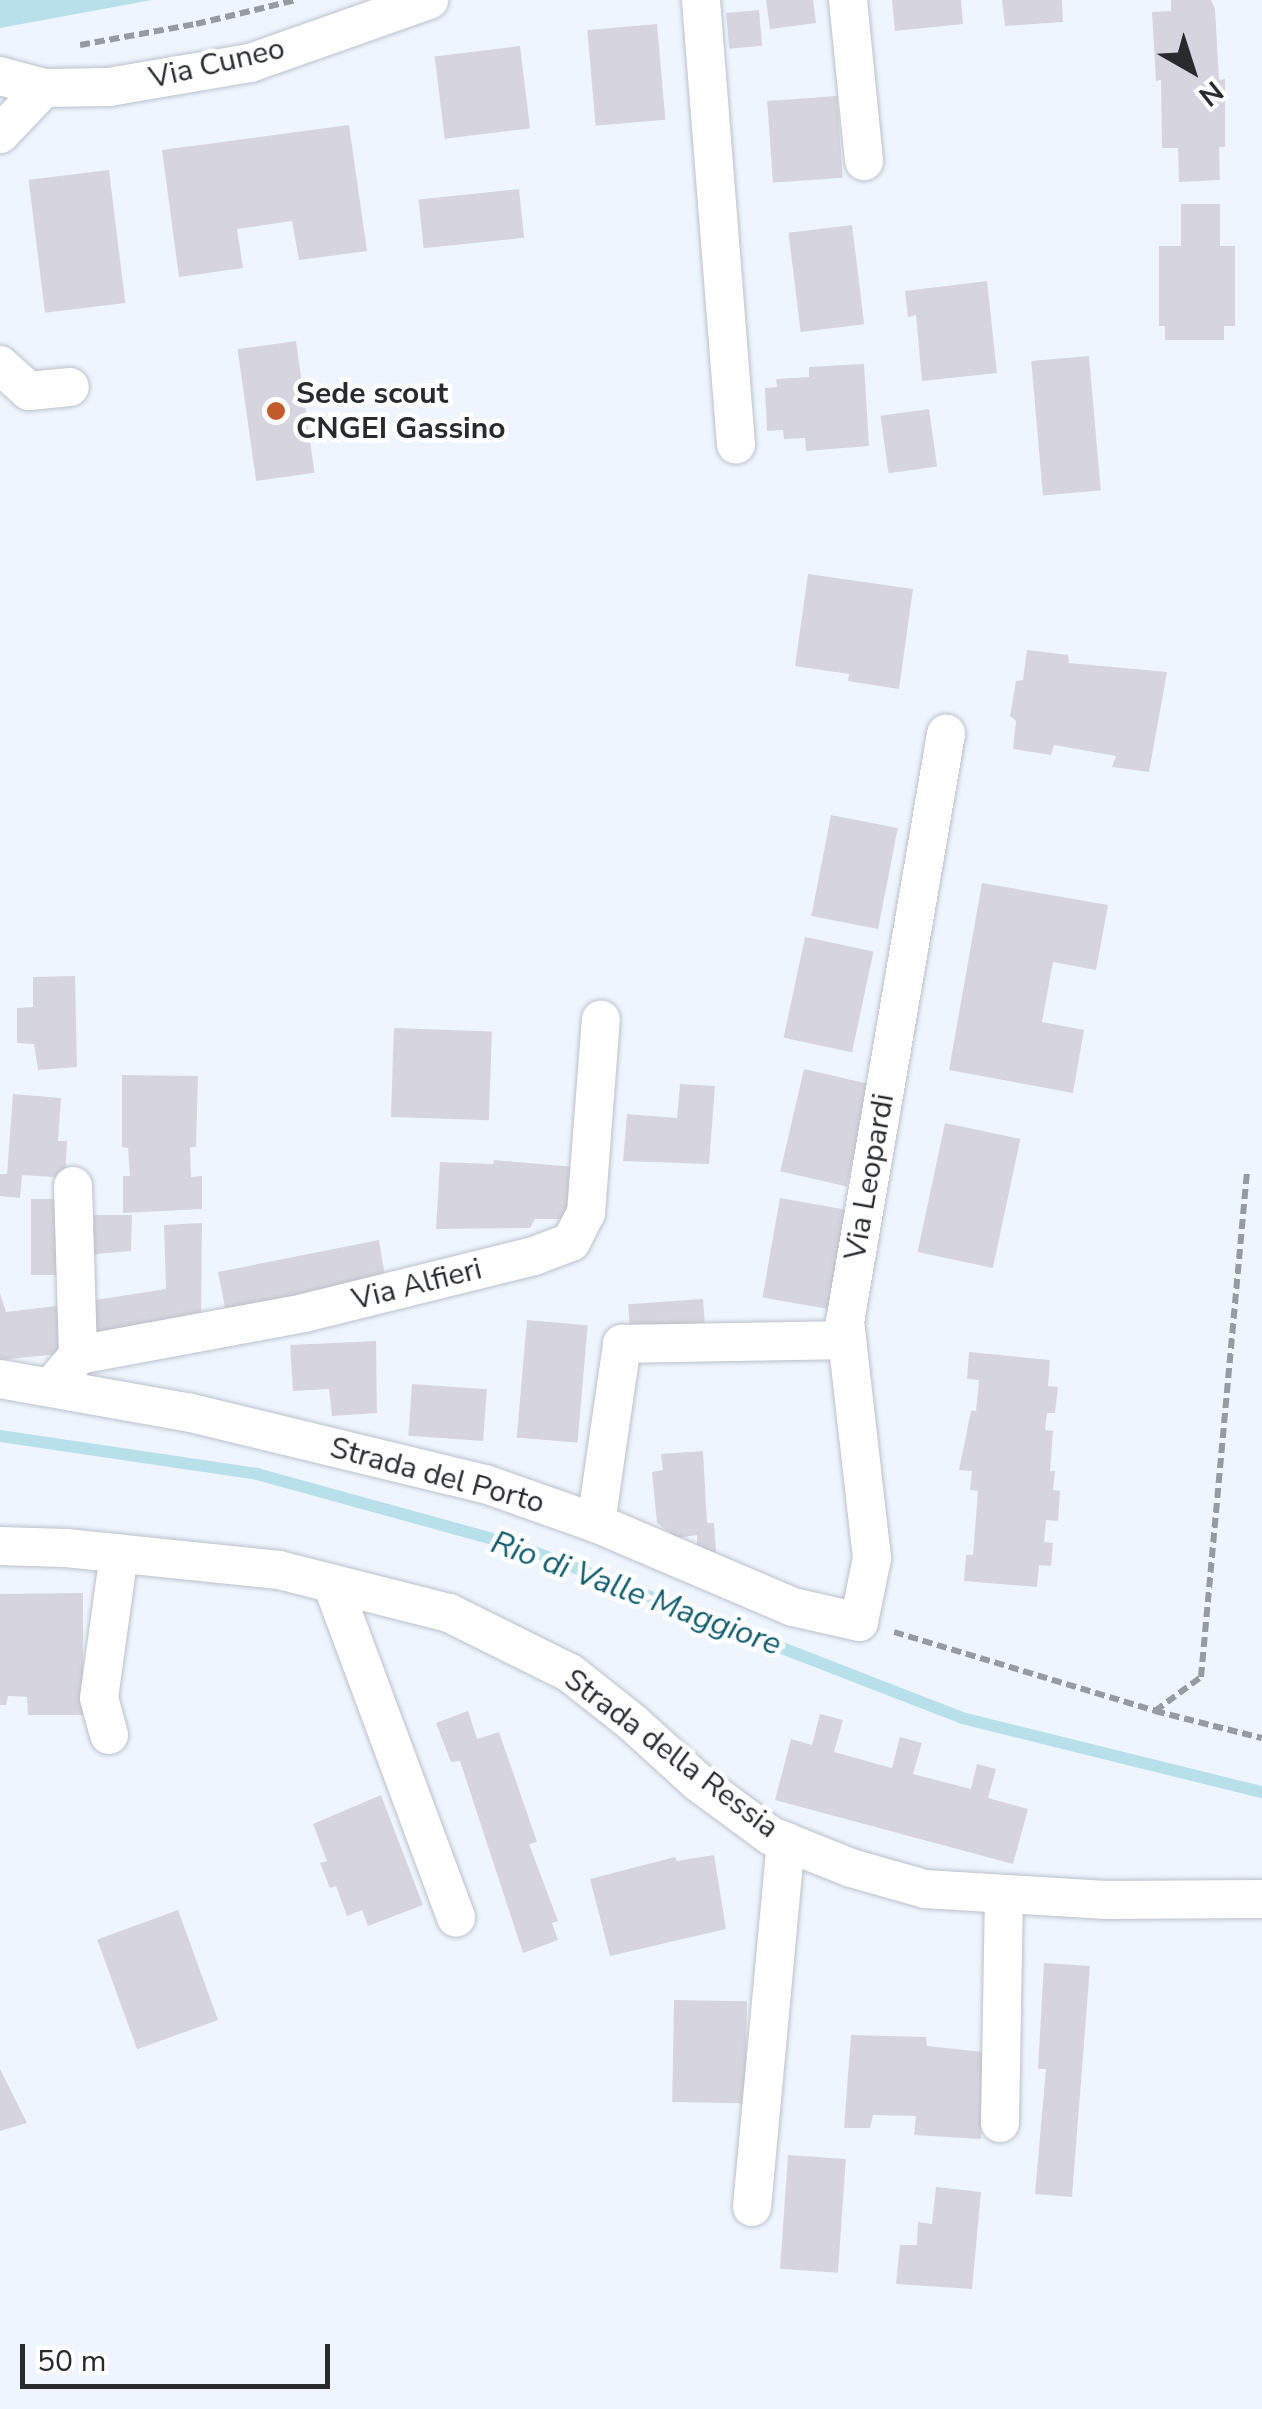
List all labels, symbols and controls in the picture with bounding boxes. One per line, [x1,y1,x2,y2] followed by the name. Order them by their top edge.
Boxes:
[1142,20,1242,120] north arrow
[146,31,288,97] street label: Via Cuneo
[1191,72,1231,115] text: N
[296,376,506,446] place label: Sede scout CNGEI Gassino
[265,400,287,422] marker: Sede scout CNGEI Gassino
[838,1091,902,1263] street label: Via Leopardi
[349,1252,485,1318] street label: Via Alfieri
[326,1430,548,1522] street label: Strada del Porto
[486,1524,786,1664] water label: Rio di Valle Maggiore
[557,1662,785,1846] street label: Strada della Ressia
[25,2324,335,2386] scale bar
[37,2341,106,2382] text: 50 m

